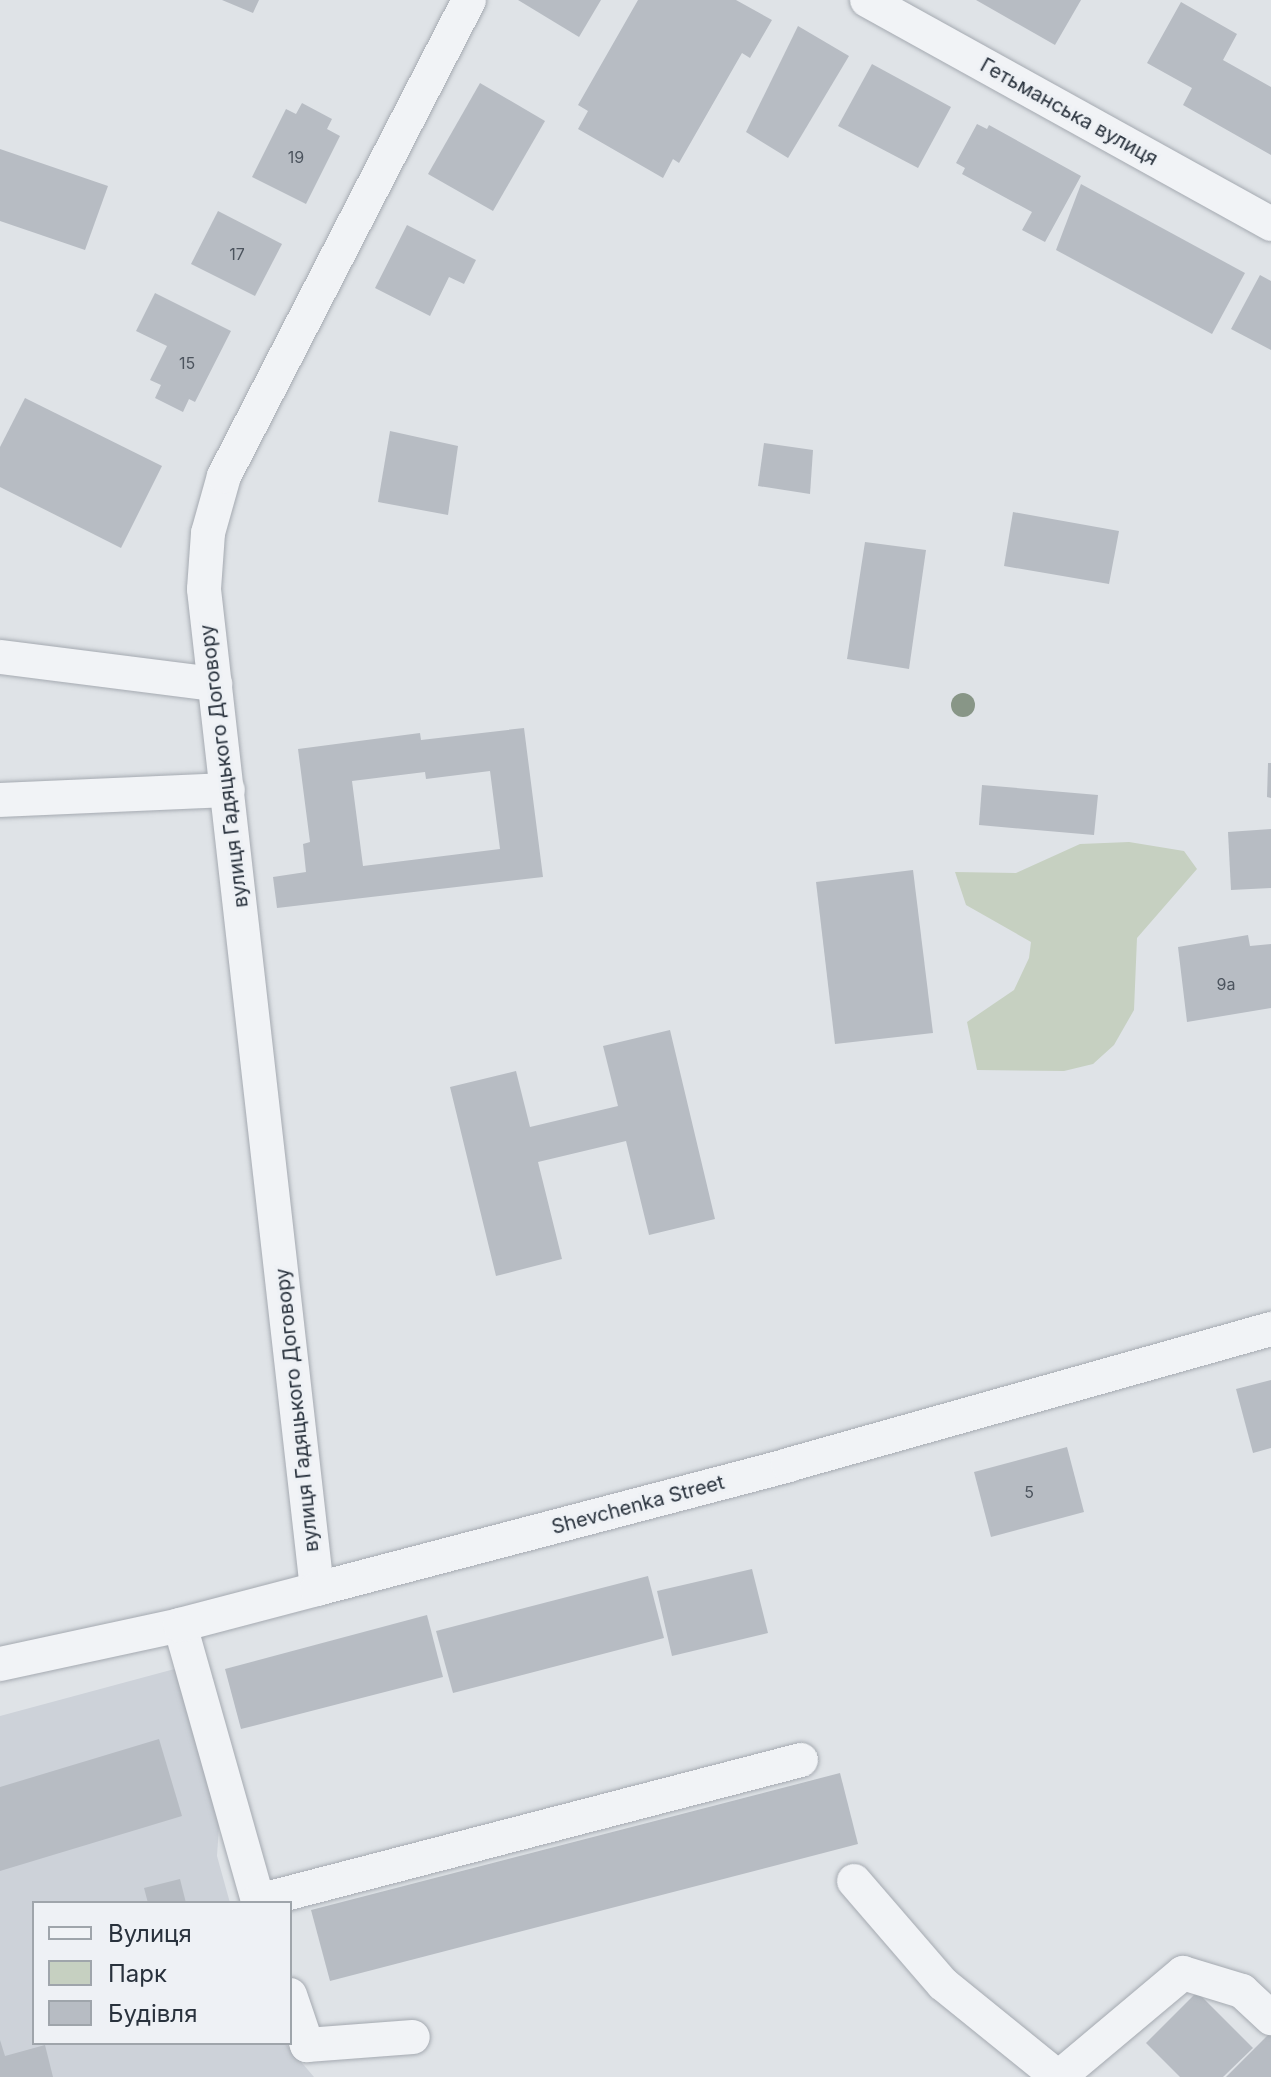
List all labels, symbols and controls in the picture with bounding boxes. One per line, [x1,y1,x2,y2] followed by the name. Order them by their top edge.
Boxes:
[976,53,1162,171] street label: Гетьманська вулиця
[288,147,304,167] house number: 19
[229,244,245,264] house number: 17
[179,353,195,373] house number: 15
[195,623,253,909] street label: вулиця Гадяцького Договору
[1217,974,1235,994] house number: 9а
[270,1267,324,1553] street label: вулиця Гадяцького Договору
[549,1470,727,1540] street label: Shevchenka Street
[1024,1482,1034,1502] house number: 5
[32,1901,292,2045] legend
[108,1919,192,1948] text: Вулиця
[108,1959,167,1988] text: Парк
[108,1999,197,2028] text: Будівля

